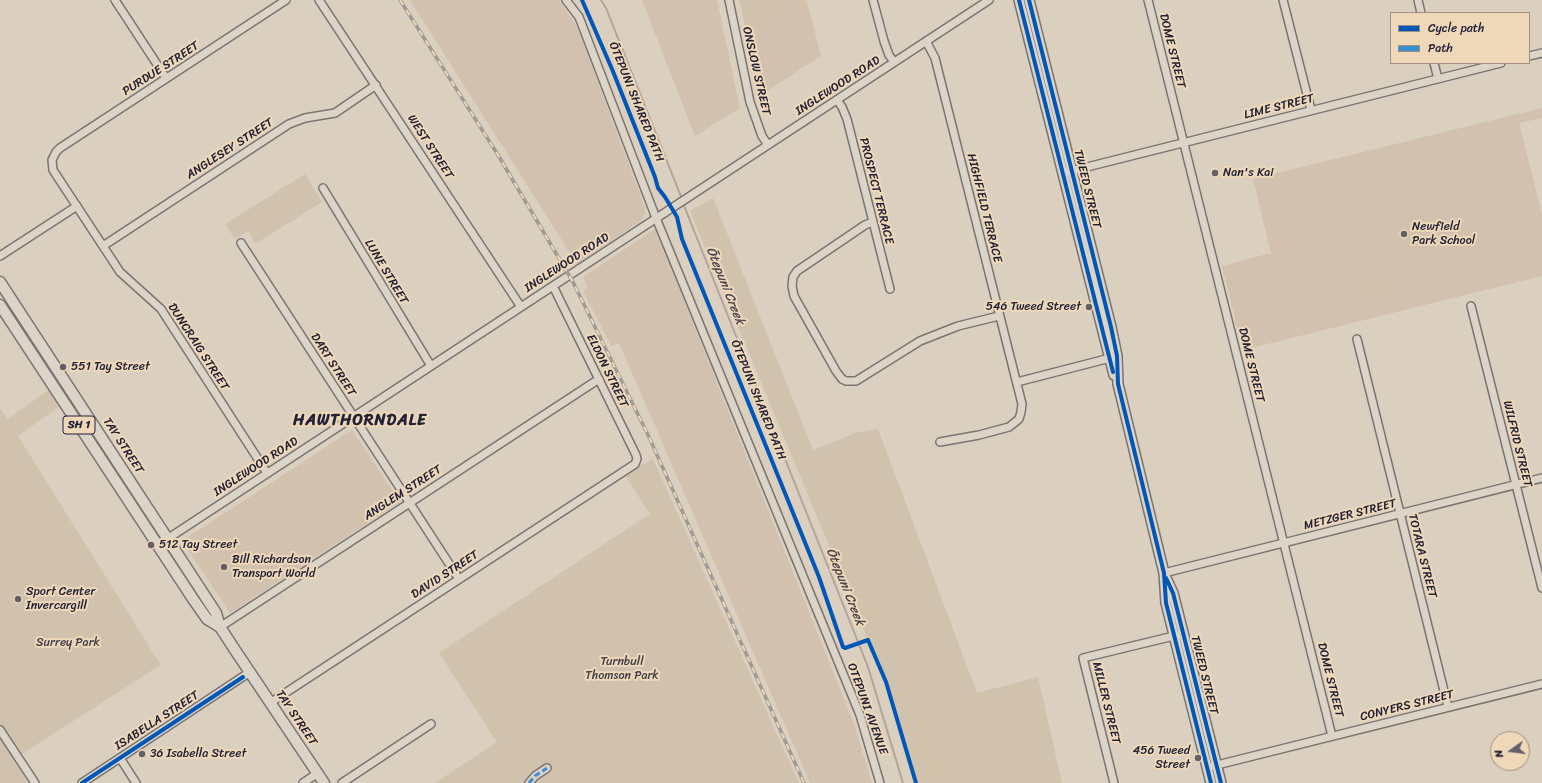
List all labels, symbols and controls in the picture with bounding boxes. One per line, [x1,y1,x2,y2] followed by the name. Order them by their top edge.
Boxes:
[1156,12,1188,90] street label: DOME STREET
[1390,12,1530,64] legend
[1428,17,1484,39] text: Cycle path
[739,25,773,117] street label: ONSLOW STREET
[1428,37,1453,59] text: Path
[120,39,202,99] street label: PURDUE STREET
[605,40,667,164] street label: ŌTEPUNI SHARED PATH
[793,53,883,119] street label: INGLEWOOD ROAD
[1243,91,1315,123] street label: LIME STREET
[404,112,456,182] street label: WEST STREET
[184,115,276,183] street label: ANGLESEY STREET
[856,136,896,246] street label: PROSPECT TERRACE
[1070,148,1104,230] street label: TWEED STREET
[964,152,1004,264] street label: HIGHFIELD TERRACE
[1223,166,1274,180] place label: Nan's Kai
[1210,168,1220,178] marker: Nan's Kai
[1412,220,1475,248] place label: Newfield Park School
[1399,229,1409,239] marker: Newfield Park School
[522,230,612,296] street label: INGLEWOOD ROAD
[361,237,411,307] street label: LUNE STREET
[702,245,748,327] water label: Ōtepuni Creek
[986,300,1081,314] place label: 546 Tweed Street
[164,301,232,393] street label: DUNCRAIG STREET
[1084,302,1094,312] marker: 546 Tweed Street
[1235,326,1267,404] street label: DOME STREET
[307,331,359,399] street label: DART STREET
[583,332,631,410] street label: ELDON STREET
[727,338,789,462] street label: ŌTEPUNI SHARED PATH
[71,360,150,374] place label: 551 Tay Street
[58,362,68,372] marker: 551 Tay Street
[1499,399,1535,489] street label: WILFRID STREET
[293,411,427,431] district label: HAWTHORNDALE
[100,415,146,477] street label: TAY STREET
[63,416,95,434] road number: SH 1
[211,434,301,500] street label: INGLEWOOD ROAD
[361,462,445,524] street label: ANGLEM STREET
[1302,497,1398,533] street label: METZGER STREET
[1405,512,1439,600] street label: TOTARA STREET
[159,538,237,552] place label: 512 Tay Street
[146,540,156,550] marker: 512 Tay Street
[822,546,868,628] water label: Ōtepuni Creek
[409,548,481,602] street label: DAVID STREET
[232,553,315,581] place label: Bill Richardson Transport World
[219,562,229,572] marker: Bill Richardson Transport World
[26,585,95,613] place label: Sport Center Invercargill
[13,594,23,604] marker: Sport Center Invercargill
[1187,634,1221,716] street label: TWEED STREET
[36,636,100,650] park label: Surrey Park
[1314,641,1346,719] street label: DOME STREET
[585,655,659,683] park label: Turnbull Thomson Park
[844,661,890,757] street label: OTEPUNI AVENUE
[1089,661,1123,745] street label: MILLER STREET
[272,687,320,749] street label: TAY STREET
[1359,687,1455,725] street label: CONYERS STREET
[112,688,202,754] street label: ISABELLA STREET
[1490,731,1530,771] north arrow
[1133,744,1190,772] place label: 456 Tweed Street
[150,747,246,761] place label: 36 Isabella Street
[1489,748,1509,760] text: N
[137,749,147,759] marker: 36 Isabella Street
[1193,753,1203,763] marker: 456 Tweed Street

